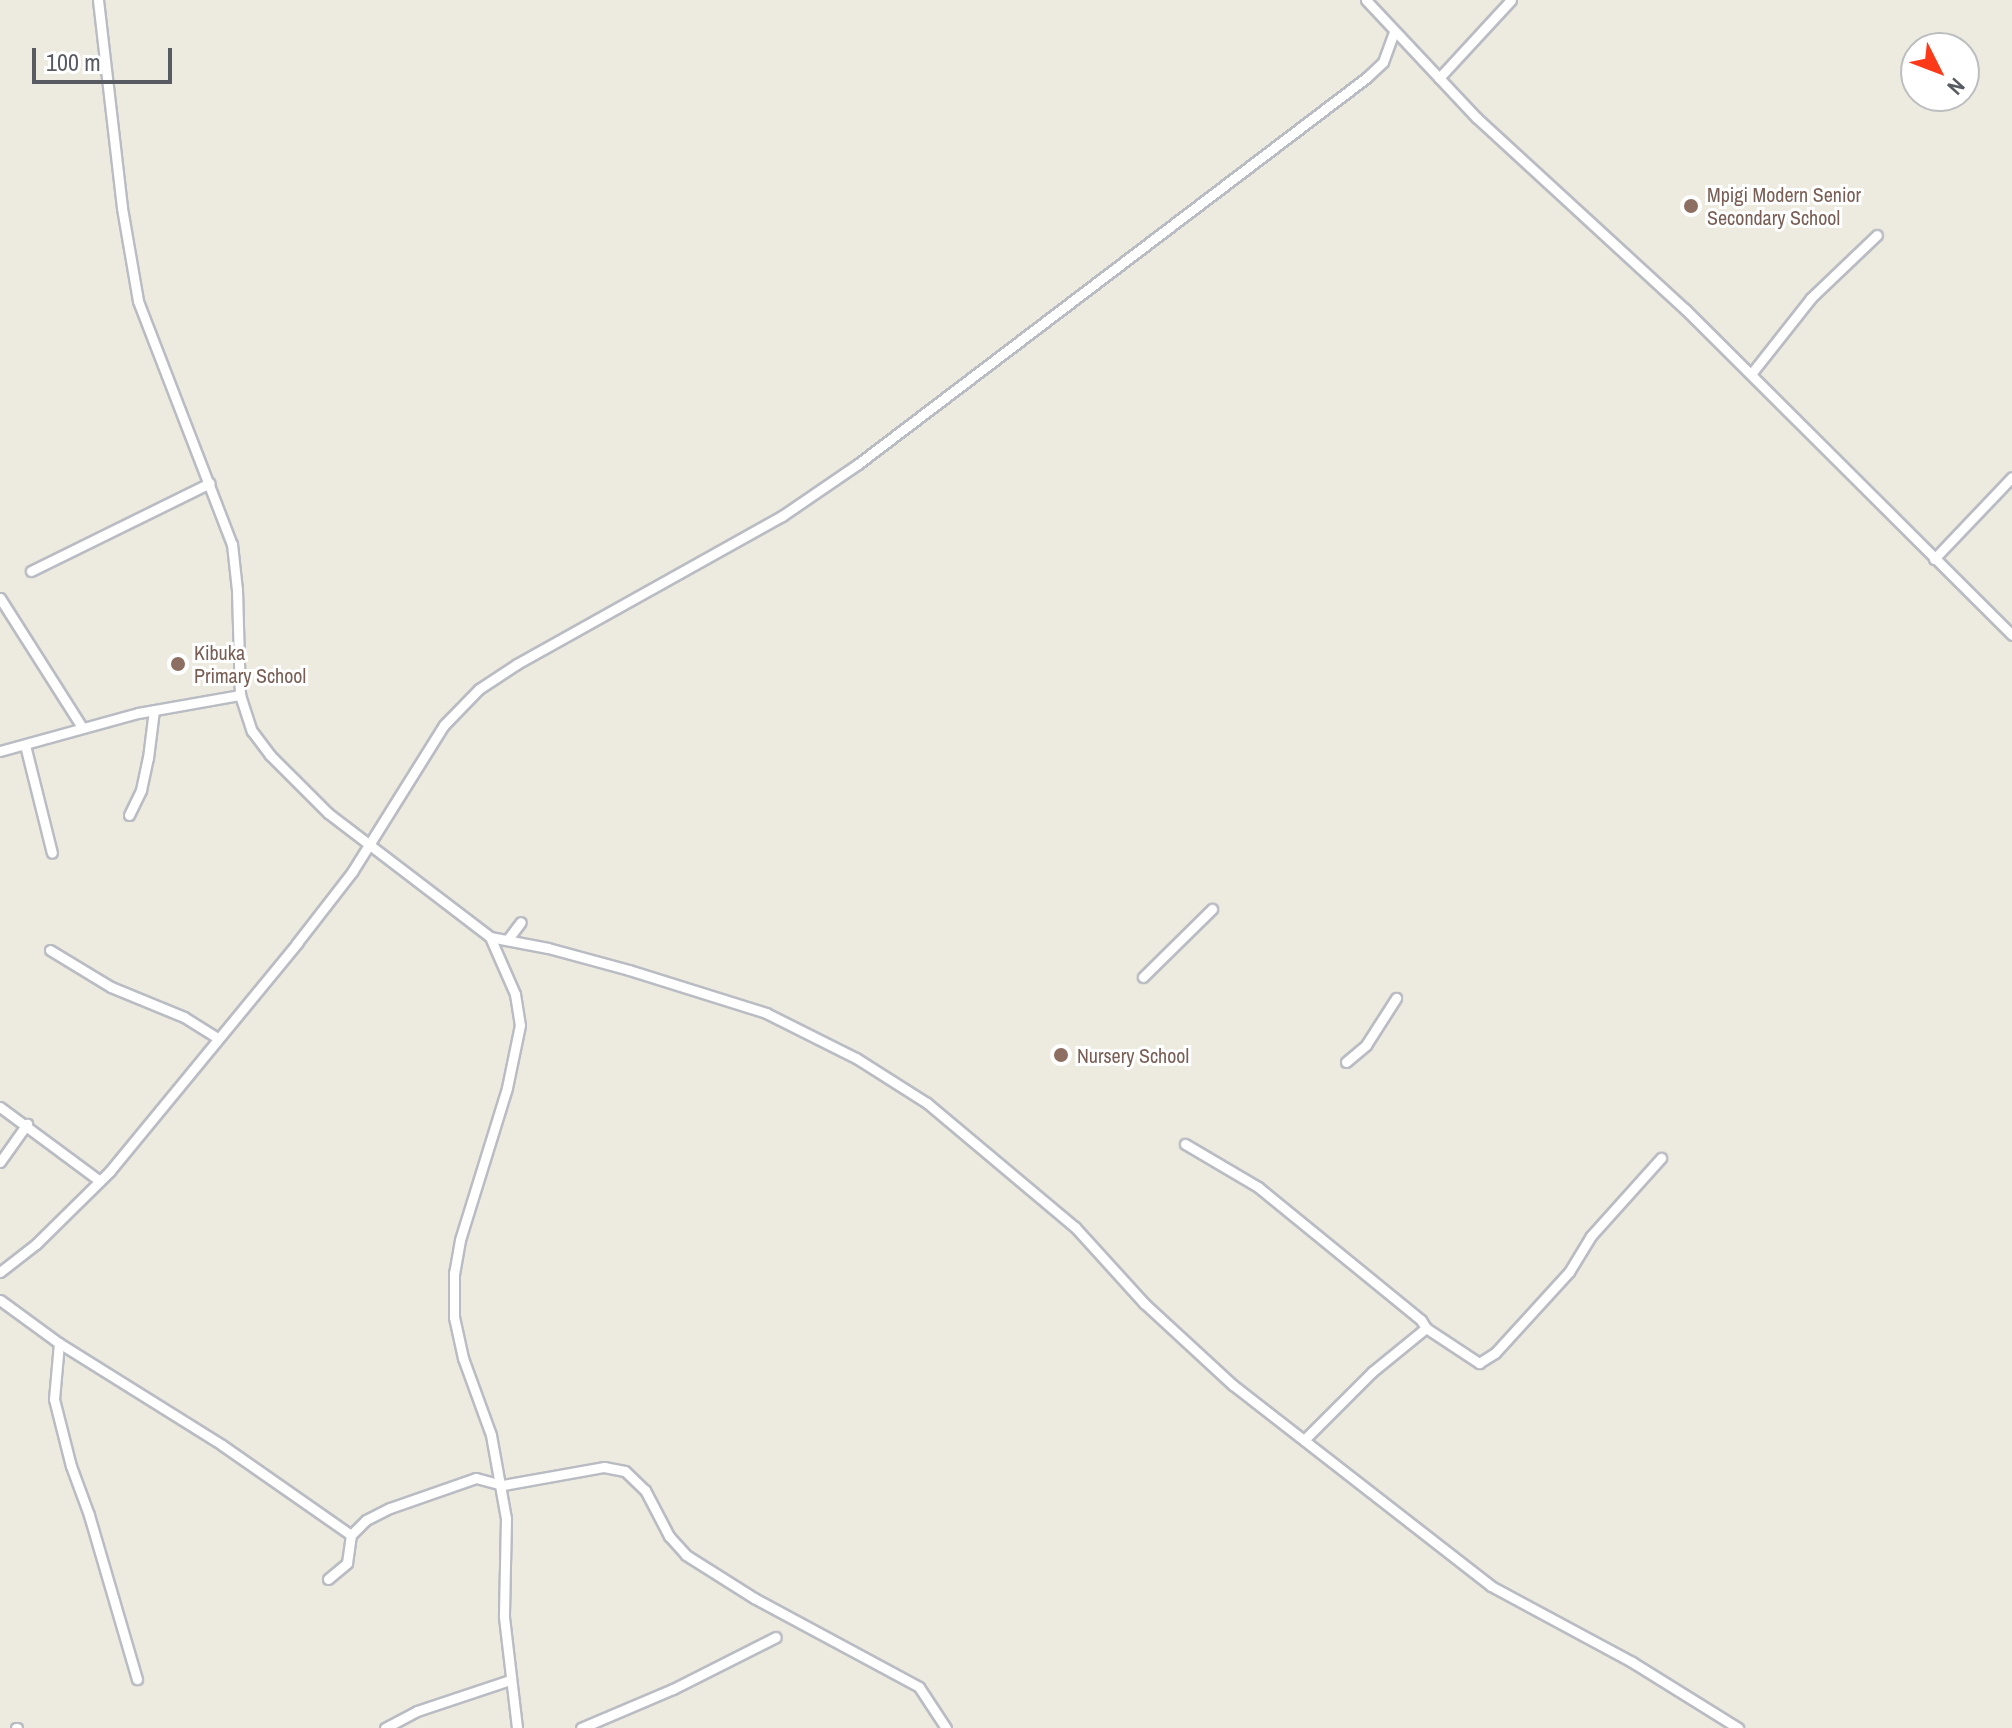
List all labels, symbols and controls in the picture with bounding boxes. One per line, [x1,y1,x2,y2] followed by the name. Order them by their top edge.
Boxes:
[36,32,176,82] scale bar
[1900,32,1980,112] north arrow
[46,46,101,78] text: 100 m
[1941,72,1972,102] text: N
[1707,182,1861,229] place label: Mpigi Modern Senior Secondary School
[1682,197,1700,215] marker: Mpigi Modern Senior Secondary School
[194,640,306,687] place label: Kibuka Primary School
[169,655,187,673] marker: Kibuka Primary School
[1077,1043,1189,1067] place label: Nursery School
[1052,1046,1070,1064] marker: Nursery School

